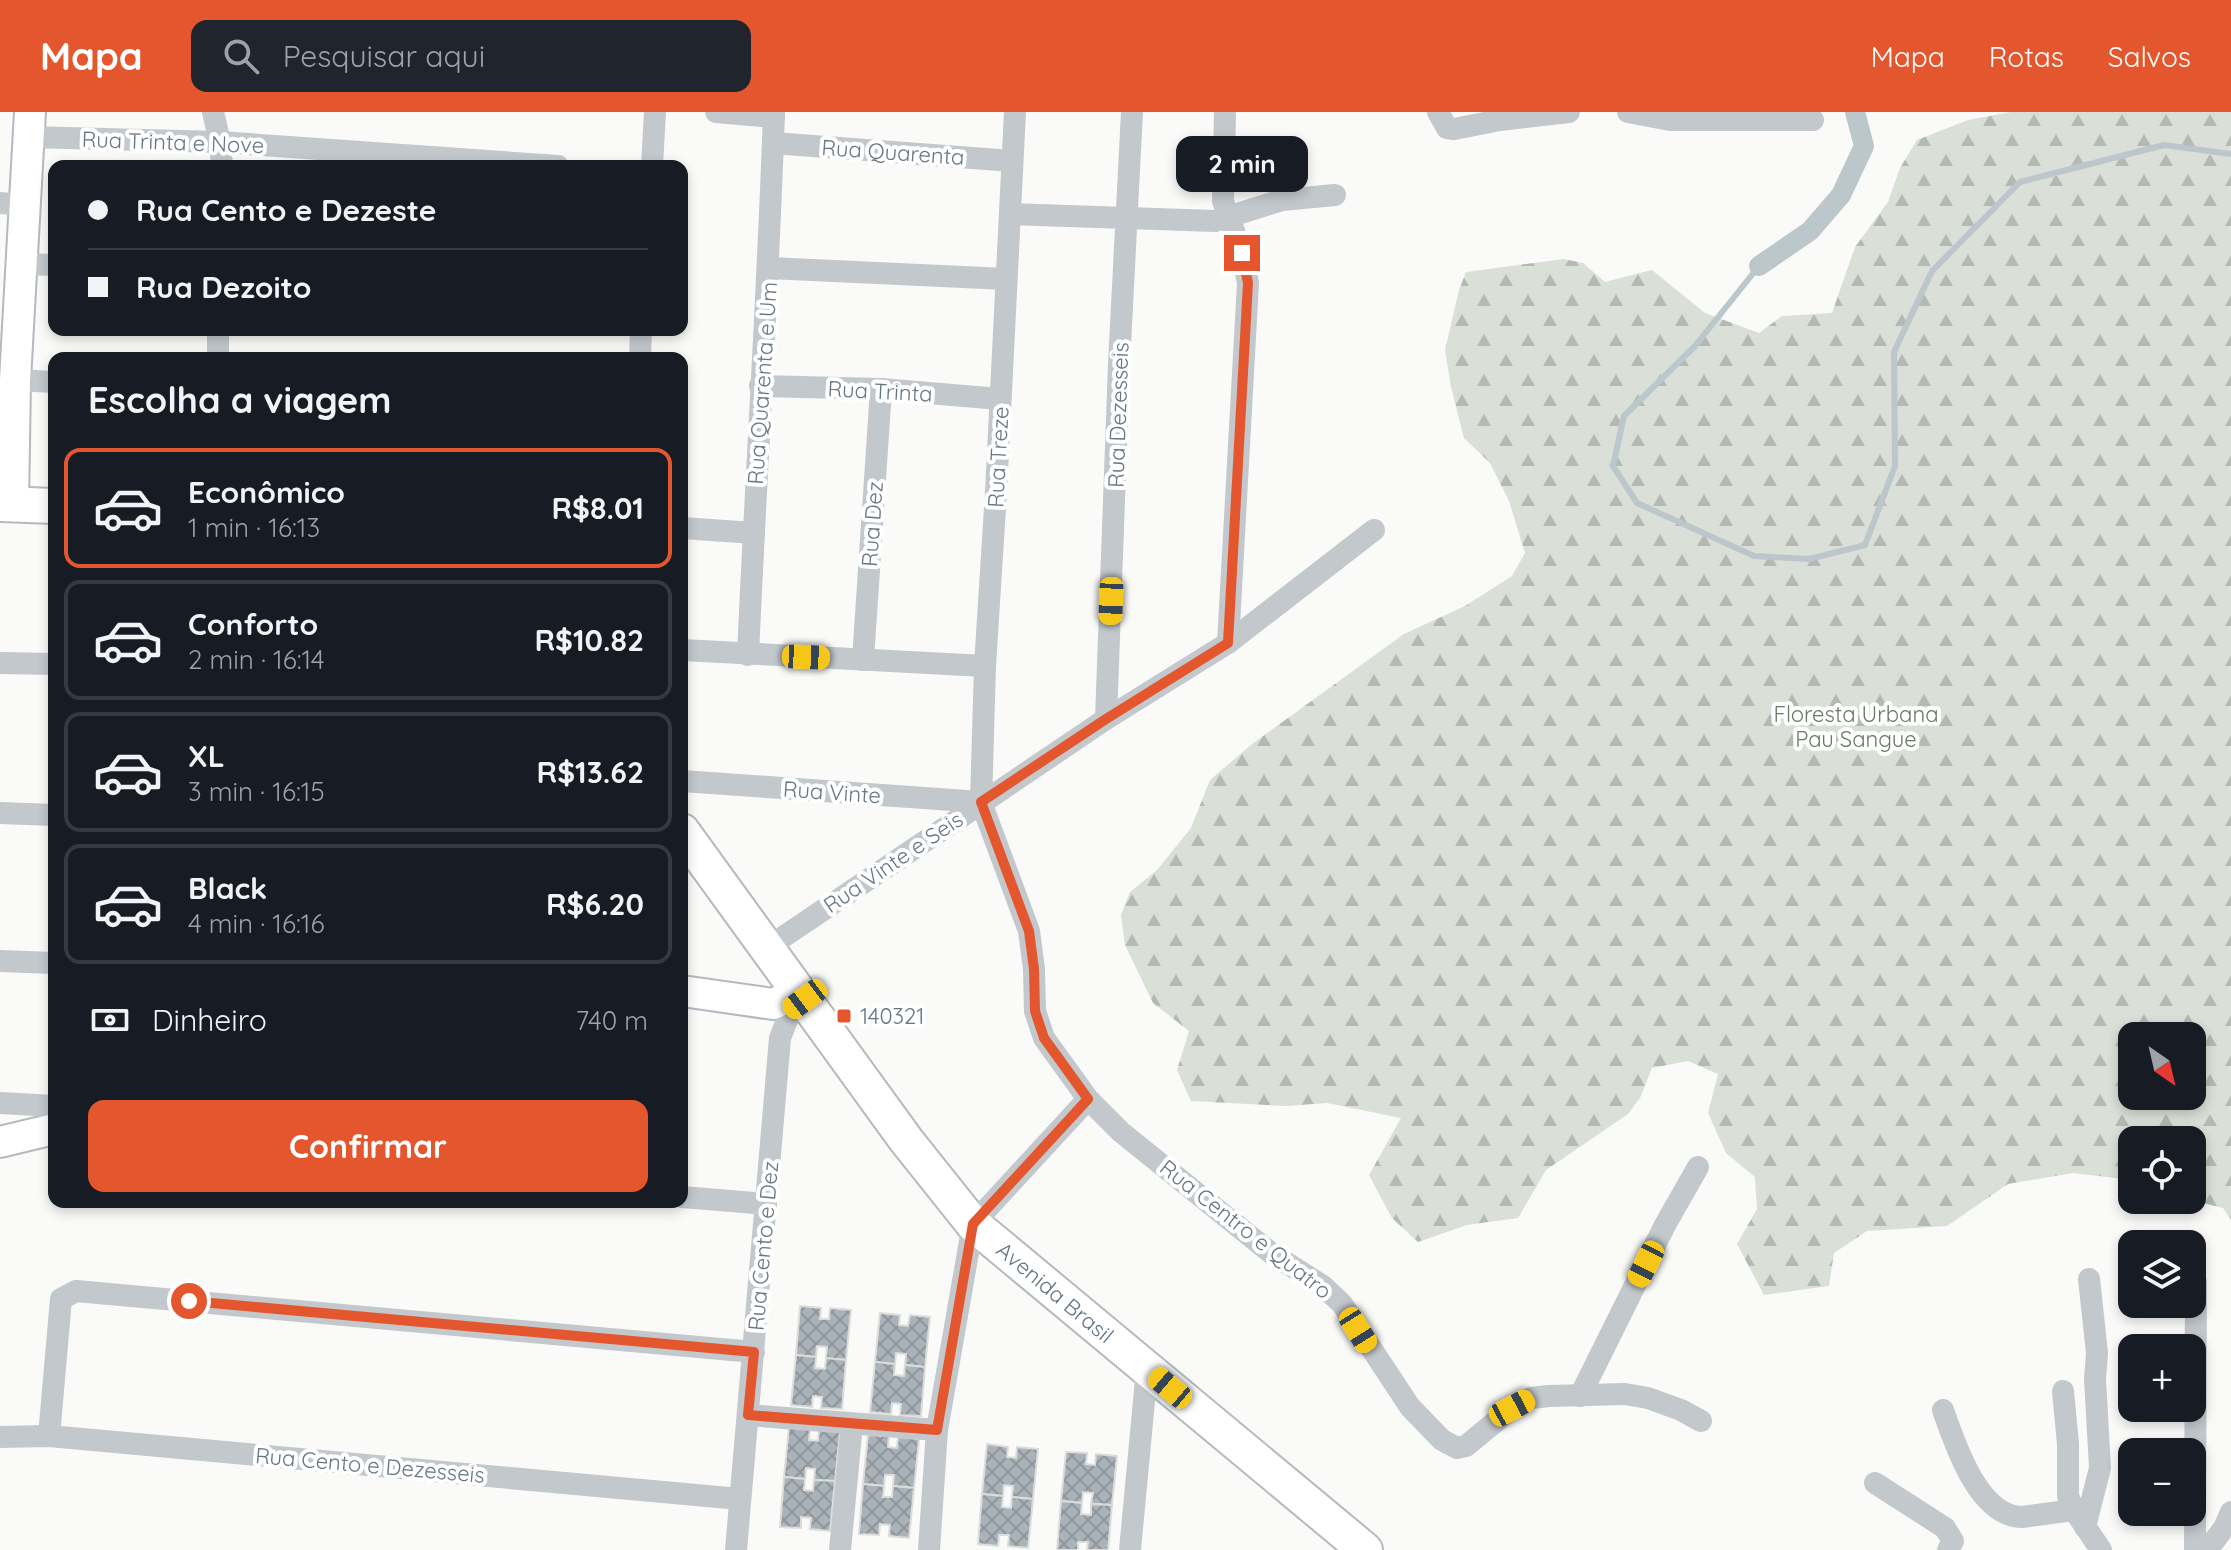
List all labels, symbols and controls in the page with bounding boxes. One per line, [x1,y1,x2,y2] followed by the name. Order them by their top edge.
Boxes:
[191,20,751,92] search box
[40,32,143,80] text: Mapa
[219,34,263,78] icon: search
[283,37,485,75] text: Pesquisar aqui
[1871,39,1945,74] text: Mapa
[1989,39,2064,74] text: Rotas
[2108,39,2191,74] text: Salvos
[81,125,265,159] street label: Rua Trinta e Nove
[821,133,965,171] street label: Rua Quarenta
[1176,137,1308,193] callout: 2 min
[1208,147,1276,180] text: 2 min
[136,191,436,229] text: Rua Cento e Dezeste
[1224,235,1260,271] route end
[136,268,311,306] text: Rua Dezoito
[741,281,783,485] street label: Rua Quarenta e Um
[1101,342,1135,488] street label: Rua Dezesseis
[827,374,933,408] street label: Rua Trinta
[88,377,391,422] text: Escolha a viagem
[981,406,1015,508] street label: Rua Treze
[92,472,164,544] icon: car
[188,473,345,511] text: Econômico
[855,480,889,568] street label: Rua Dez
[551,489,644,527] text: R$8.01
[188,511,320,544] text: 1 min · 16:13
[1098,577,1124,625] car
[92,604,164,676] icon: car
[188,605,318,643] text: Conforto
[534,621,644,659] text: R$10.82
[188,643,324,676] text: 2 min · 16:14
[782,644,830,670] car
[1774,700,1938,753] park label: Floresta Urbana Pau Sangue
[92,736,164,808] icon: car
[188,737,225,775] text: XL
[537,753,644,791] text: R$13.62
[188,775,325,808] text: 3 min · 16:15
[782,775,882,809] street label: Rua Vinte
[818,805,968,919] street label: Rua Vinte e Seis
[92,868,164,940] icon: car
[188,869,267,907] text: Black
[546,885,644,923] text: R$6.20
[188,907,324,940] text: 4 min · 16:16
[779,975,831,1023] car
[88,998,132,1042] icon: cash
[152,1001,267,1039] text: Dinheiro
[860,1002,924,1030] place label: 140321
[576,1004,648,1037] text: 740 m
[835,1007,853,1025] marker: 140321
[2118,1022,2206,1110] north arrow
[2118,1022,2206,1526] map controls
[88,1100,648,1192] button: Confirmar
[2118,1126,2206,1214] button: locate
[1154,1153,1338,1305] street label: Rua Centro e Quatro
[742,1160,784,1332] street label: Rua Cento e Dez
[2118,1230,2206,1318] button: layers
[991,1236,1119,1349] street label: Avenida Brasil
[1624,1237,1668,1291] car
[171,1283,207,1319] route start
[1335,1303,1381,1357] car
[2118,1334,2206,1422] button: +
[1144,1363,1196,1413] car
[1485,1386,1539,1430] car
[2118,1438,2206,1526] button: −
[254,1441,486,1489] street label: Rua Cento e Dezesseis

